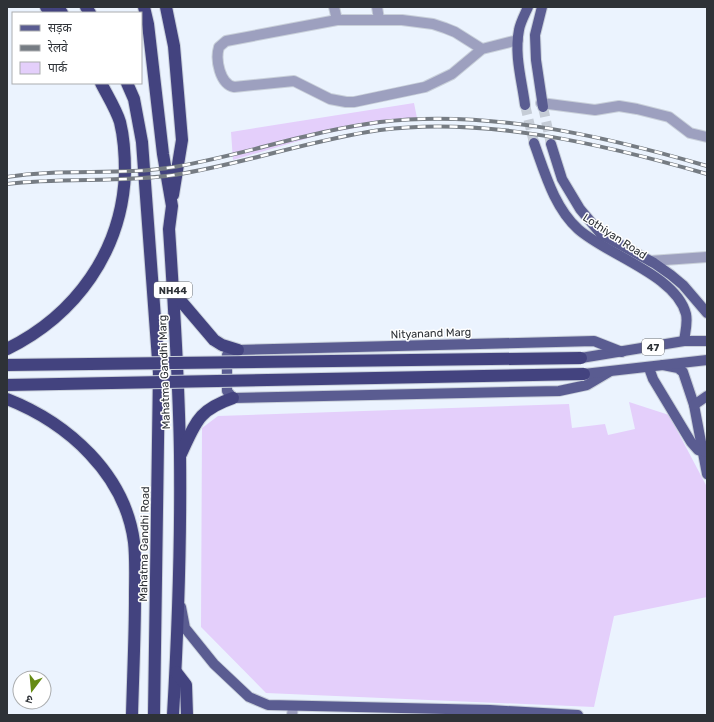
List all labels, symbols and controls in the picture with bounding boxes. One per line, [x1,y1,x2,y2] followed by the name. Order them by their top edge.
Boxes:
[12,12,142,84] legend
[48,21,73,35] text: सड़क
[48,40,68,55] text: रेलवे
[48,61,68,75] text: पार्क
[580,211,649,262] street label: Lothiyan Road
[154,282,192,298] road number: NH44
[156,314,173,429] street label: Mahatma Gandhi Marg
[391,326,472,341] street label: Nityanand Marg
[642,339,664,355] road number: 47
[137,486,152,602] street label: Mahatma Gandhi Road
[12,670,52,710] north arrow
[24,692,34,706] text: उ

